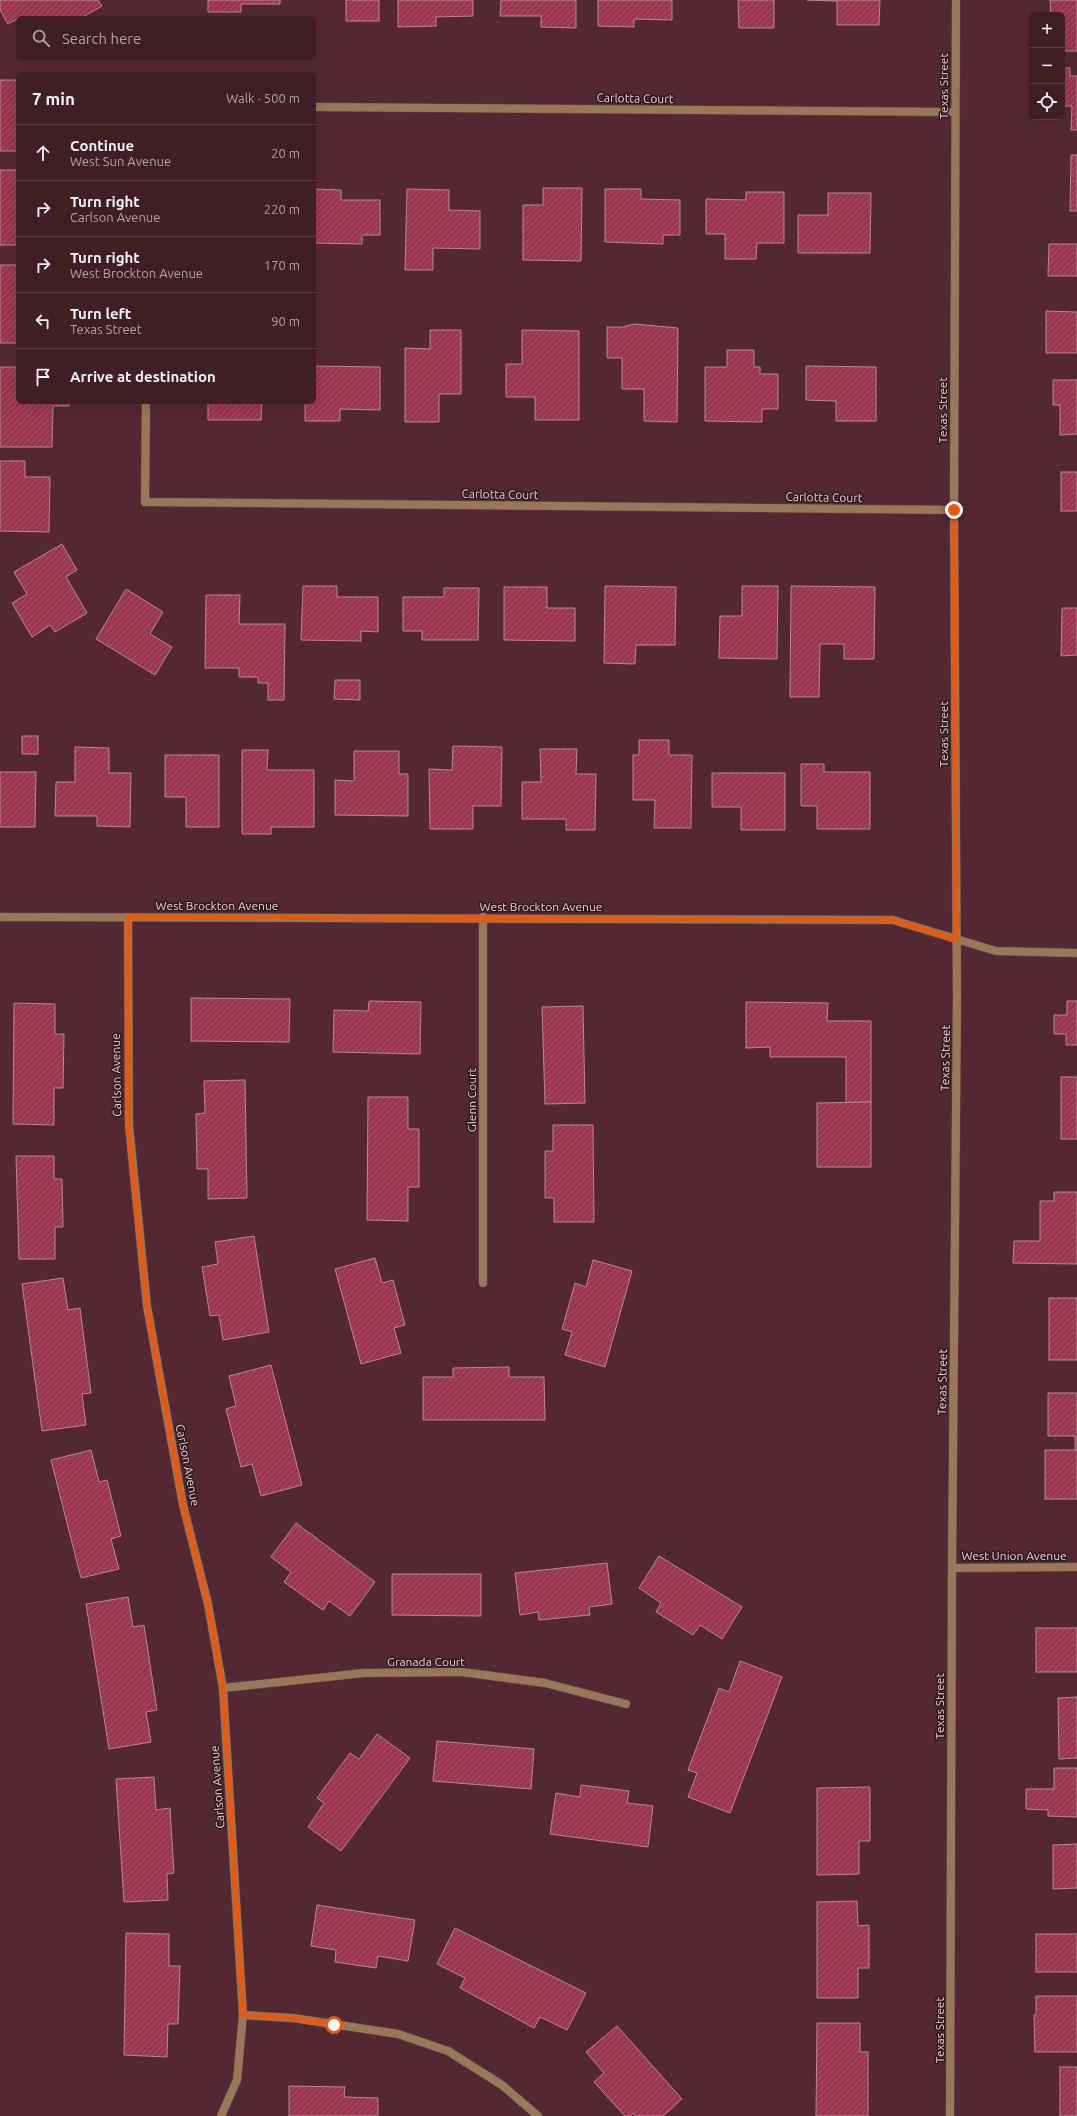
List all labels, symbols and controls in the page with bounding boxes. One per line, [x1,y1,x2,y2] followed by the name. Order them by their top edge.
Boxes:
[1029,12,1065,120] map controls
[1029,12,1065,48] button: +
[16,16,316,60] search box
[30,27,52,49] icon: search
[62,30,141,47] text: Search here
[1029,48,1065,84] button: −
[937,53,950,119] street label: Texas Street
[1029,84,1065,120] button: locate
[32,89,75,108] text: 7 min
[226,91,300,105] text: Walk · 500 m
[596,91,674,105] street label: Carlotta Court
[70,137,134,154] text: Continue
[32,142,54,164] icon: ahead
[271,146,300,160] text: 20 m
[70,154,171,168] text: West Sun Avenue
[70,193,140,210] text: Turn right
[32,198,54,220] icon: right
[264,202,300,216] text: 220 m
[70,210,160,224] text: Carlson Avenue
[70,249,140,266] text: Turn right
[32,254,54,276] icon: right
[264,258,300,272] text: 170 m
[70,266,203,280] text: West Brockton Avenue
[70,305,131,322] text: Turn left
[32,310,54,332] icon: left
[271,314,300,328] text: 90 m
[70,322,142,336] text: Texas Street
[32,366,54,388] icon: arrive
[70,368,216,385] text: Arrive at destination
[936,377,949,443] street label: Texas Street
[461,487,539,501] street label: Carlotta Court
[785,490,863,504] street label: Carlotta Court
[945,501,963,519] route end
[937,701,950,767] street label: Texas Street
[156,899,278,912] street label: West Brockton Avenue
[480,900,602,913] street label: West Brockton Avenue
[938,1024,952,1091] street label: Texas Street
[109,1033,123,1117] street label: Carlson Avenue
[465,1067,478,1132] street label: Glenn Court
[935,1348,949,1415] street label: Texas Street
[174,1423,202,1507] street label: Carlson Avenue
[961,1549,1067,1562] street label: West Union Avenue
[387,1655,465,1668] street label: Granada Court
[933,1673,946,1739] street label: Texas Street
[208,1745,226,1829] street label: Carlson Avenue
[933,1997,946,2063] street label: Texas Street
[325,2016,343,2034] route start

